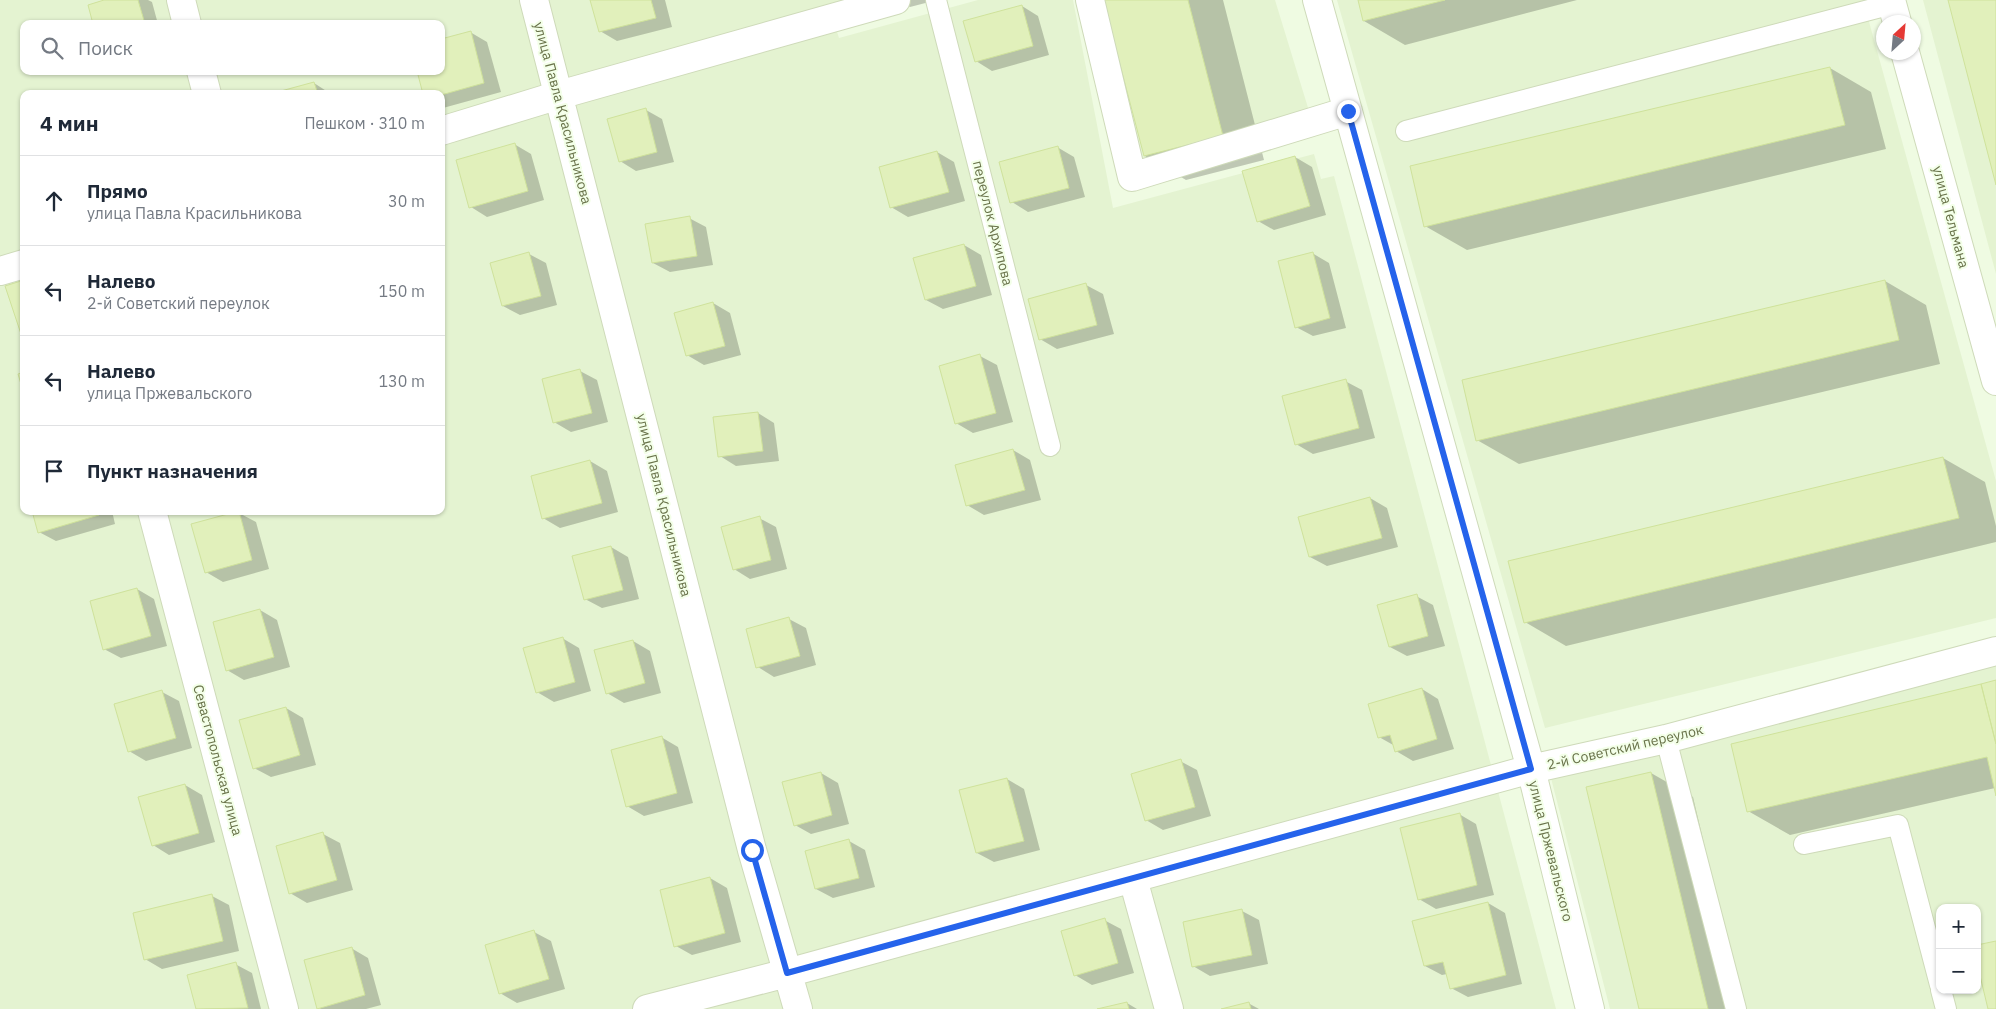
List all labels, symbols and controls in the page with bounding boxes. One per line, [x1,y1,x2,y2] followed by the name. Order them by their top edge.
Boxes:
[1876,15,1921,60] north arrow
[20,20,445,75] search box
[530,20,596,207] street label: улица Павла Красильникова
[38,34,66,62] icon: search
[78,36,133,60] text: Поиск
[1337,100,1360,123] route end
[40,109,99,137] text: 4 мин
[304,113,425,133] text: Пешком · 310 m
[969,159,1017,288] street label: переулок Архипова
[1929,164,1973,271] street label: улица Тельмана
[87,179,148,203] text: Прямо
[40,187,68,215] icon: ahead
[388,191,425,211] text: 30 m
[87,203,302,223] text: улица Павла Красильникова
[87,269,156,293] text: Налево
[40,277,68,305] icon: left
[378,281,425,301] text: 150 m
[87,293,270,313] text: 2-й Советский переулок
[87,359,156,383] text: Налево
[40,367,68,395] icon: left
[378,371,425,391] text: 130 m
[87,383,252,403] text: улица Пржевальского
[633,412,696,599] street label: улица Павла Красильникова
[40,457,68,485] icon: arrive
[87,459,258,483] text: Пункт назначения
[189,683,247,838] street label: Севастопольская улица
[1545,720,1705,774] street label: 2-й Советский переулок
[1525,779,1577,923] street label: улица Пржевальского
[741,839,764,862] route start
[1936,904,1981,994] map controls
[1936,904,1981,949] button: +
[1936,949,1981,994] button: −

